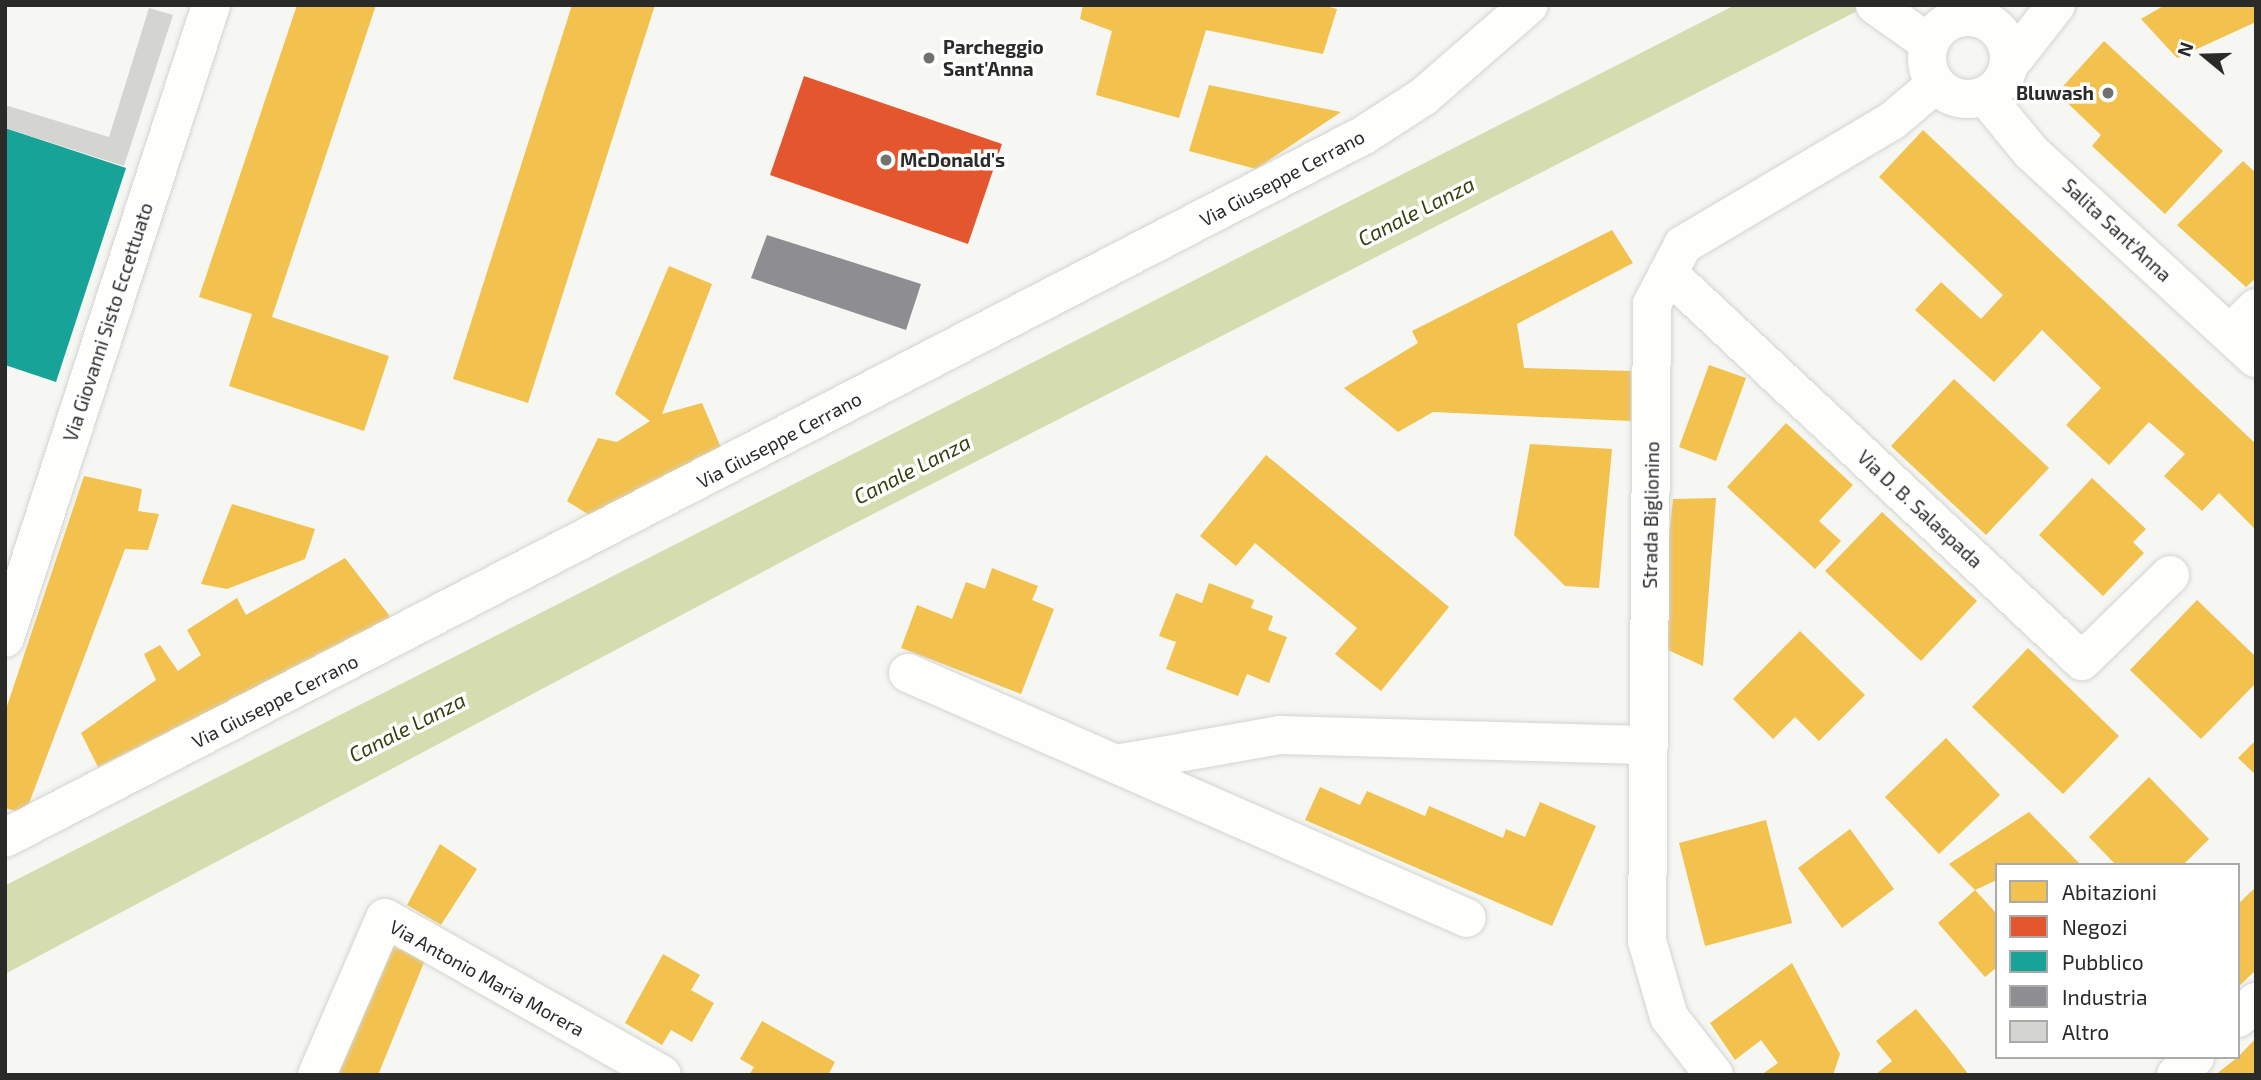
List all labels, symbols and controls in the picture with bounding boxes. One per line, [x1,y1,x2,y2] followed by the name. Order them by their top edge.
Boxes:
[2170,21,2240,91] north arrow
[943,36,1044,80] place label: Parcheggio Sant'Anna
[2172,39,2198,59] text: N
[921,50,937,66] marker: Parcheggio Sant'Anna
[2016,82,2094,104] place label: Bluwash
[2100,85,2116,101] marker: Bluwash
[1196,125,1368,231] street label: Via Giuseppe Cerrano
[900,149,1005,171] place label: McDonald's
[878,152,894,168] marker: McDonald's
[1353,171,1479,251] water label: Canale Lanza
[2058,174,2176,286] street label: Salita Sant'Anna
[59,200,157,444] street label: Via Giovanni Sisto Eccettuato
[693,387,865,493] street label: Via Giuseppe Cerrano
[849,429,975,509] water label: Canale Lanza
[1638,441,1664,589] street label: Strada Biglionino
[1853,445,1987,573] street label: Via D. B. Salaspada
[188,649,362,753] street label: Via Giuseppe Cerrano
[344,687,470,767] water label: Canale Lanza
[1995,863,2240,1059] legend
[2062,879,2157,904] text: Abitazioni
[2062,914,2128,939] text: Negozi
[385,915,589,1041] street label: Via Antonio Maria Morera
[2062,949,2144,974] text: Pubblico
[2062,984,2148,1009] text: Industria
[2062,1019,2109,1044] text: Altro

